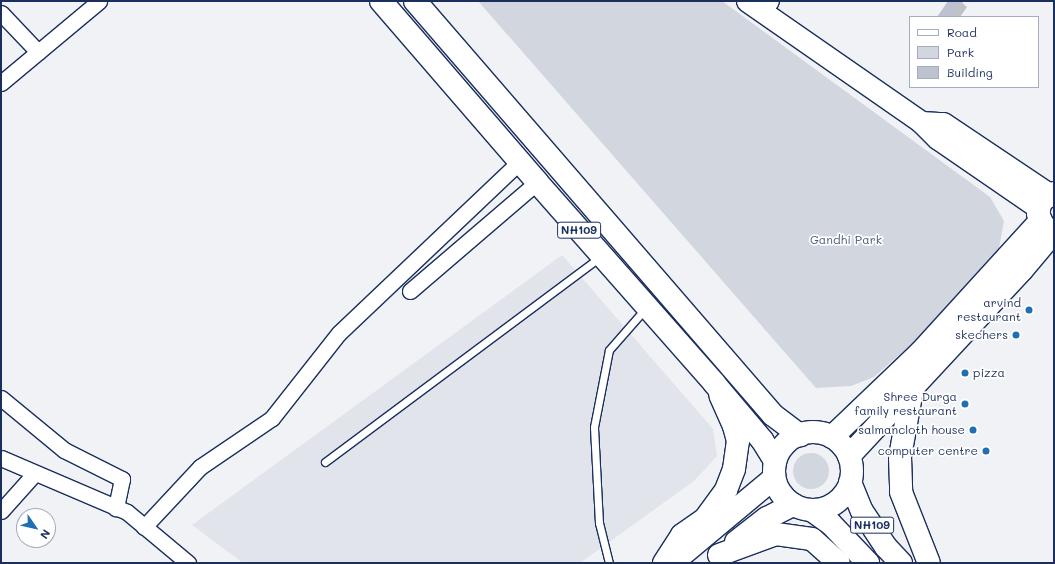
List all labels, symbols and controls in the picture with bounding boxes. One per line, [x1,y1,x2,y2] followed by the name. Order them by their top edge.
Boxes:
[909,16,1039,88] legend
[947,24,977,40] text: Road
[947,44,974,60] text: Park
[947,64,993,80] text: Building
[557,221,601,239] road number: NH109
[810,233,882,247] park label: Gandhi Park
[957,296,1021,324] place label: arvind restaurant
[1024,305,1034,315] marker: arvind restaurant
[955,328,1008,342] place label: skechers
[1011,330,1021,340] marker: skechers
[973,366,1005,380] place label: pizza
[960,368,970,378] marker: pizza
[854,390,957,418] place label: Shree Durga family restaurant
[960,399,970,409] marker: Shree Durga family restaurant
[858,423,965,437] place label: salmancloth house
[968,425,978,435] marker: salmancloth house
[878,444,978,458] place label: computer centre
[981,446,991,456] marker: computer centre
[16,508,56,548] north arrow
[850,516,894,534] road number: NH109
[37,527,54,542] text: N

